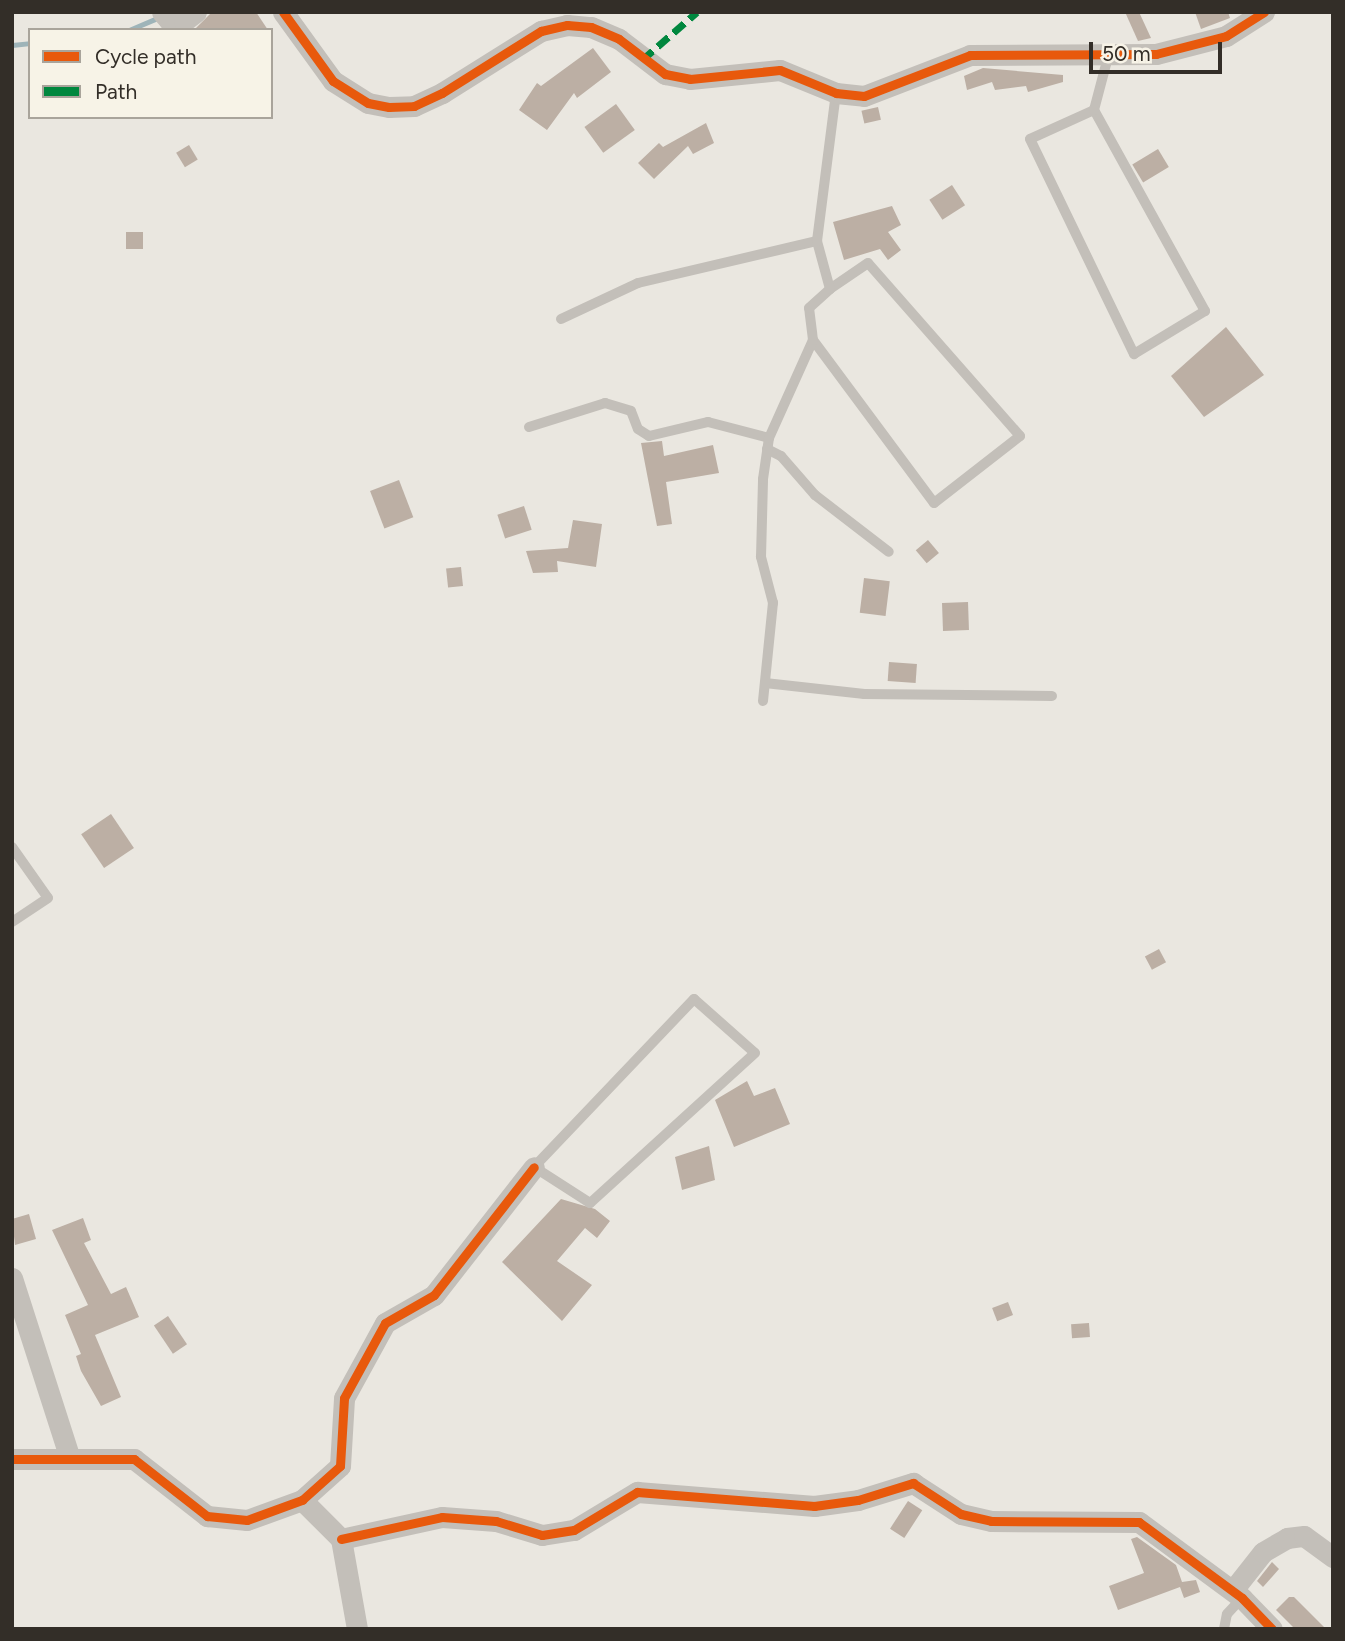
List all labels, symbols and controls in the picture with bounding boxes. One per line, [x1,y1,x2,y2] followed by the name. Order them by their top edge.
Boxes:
[28,28,273,119] legend
[1093,28,1226,72] scale bar
[1102,41,1151,66] text: 50 m
[95,44,196,69] text: Cycle path
[95,79,137,104] text: Path

